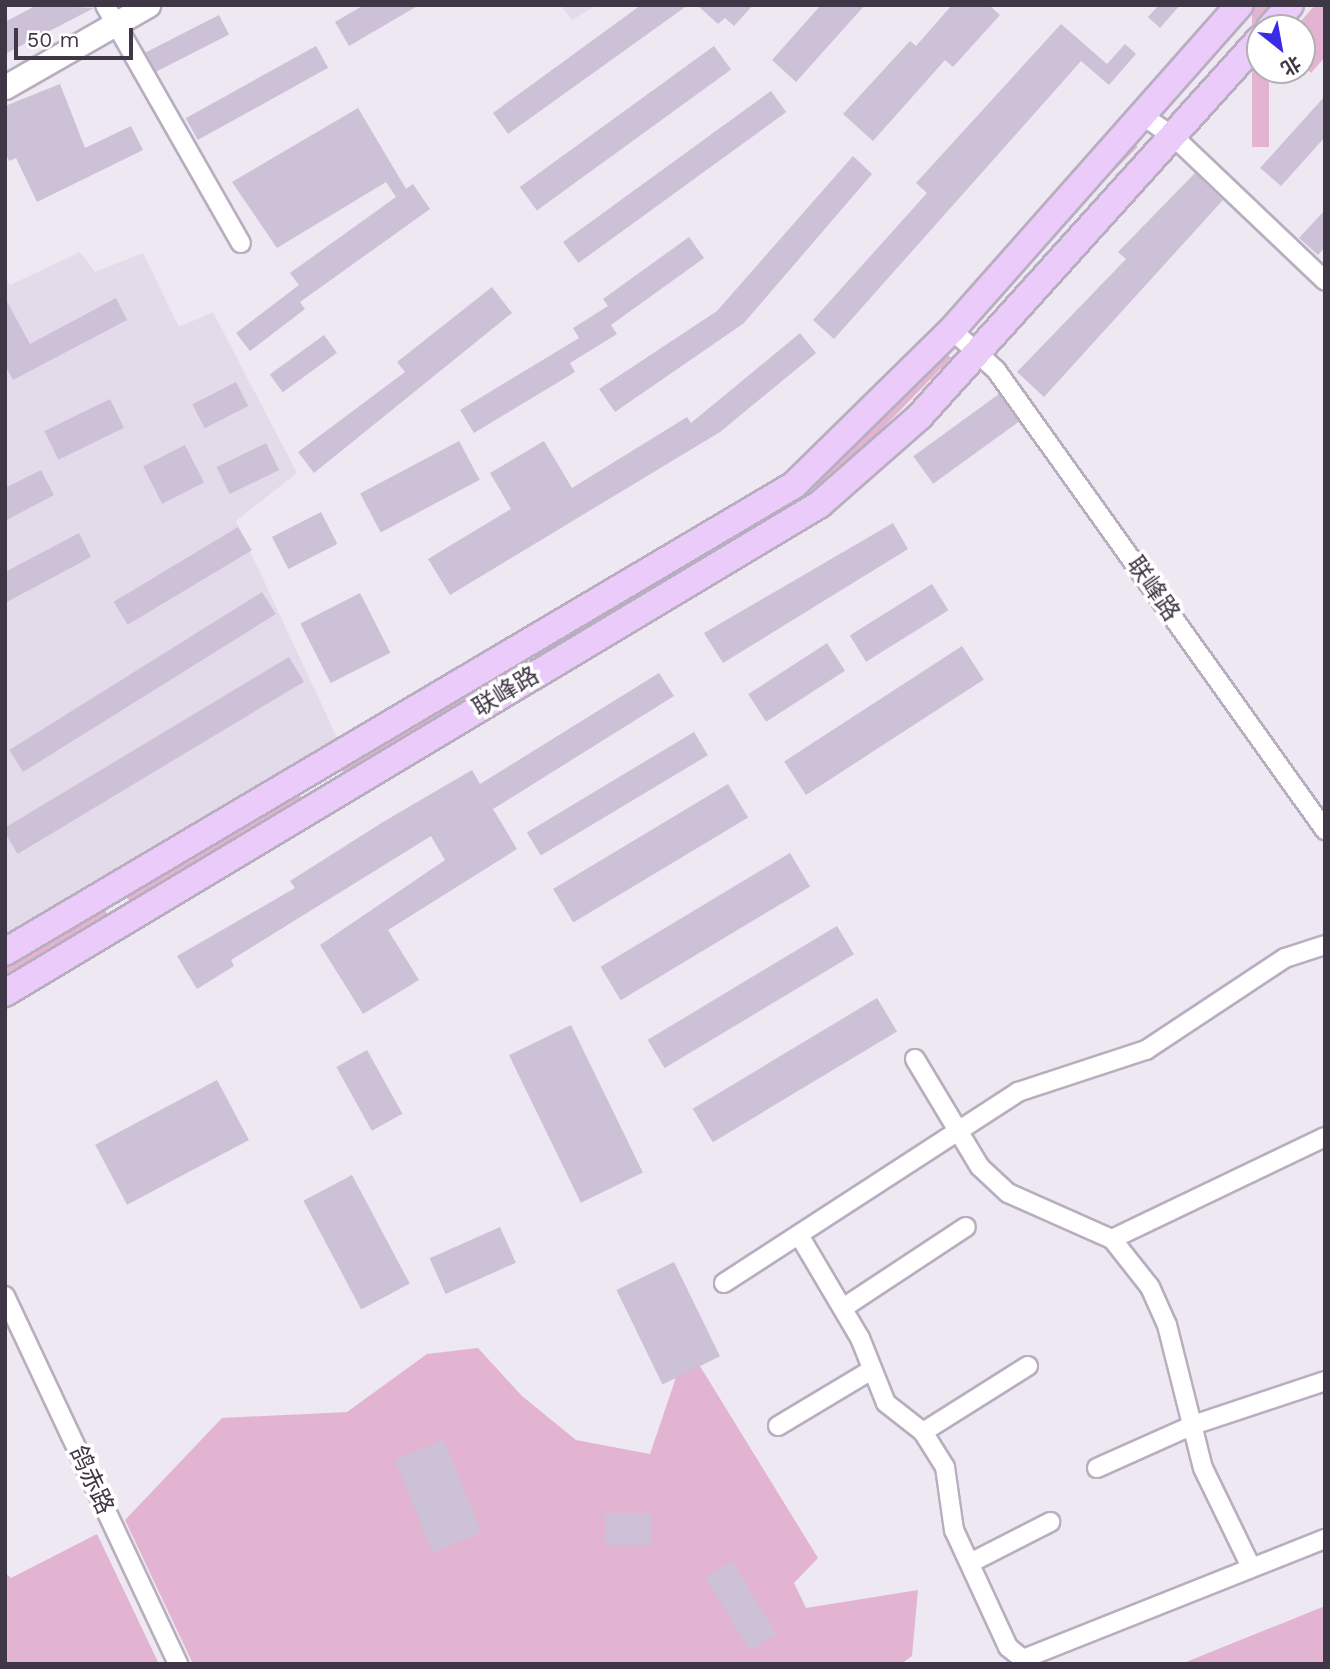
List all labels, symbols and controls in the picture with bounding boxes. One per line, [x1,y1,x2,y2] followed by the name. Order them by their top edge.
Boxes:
[18,14,136,58] scale bar
[1246,14,1316,84] north arrow
[27,27,79,52] text: 50 m
[1277,51,1305,80] text: 北
[1121,551,1185,627] street label: 联峰路
[468,661,544,723] street label: 联峰路
[63,1441,119,1519] street label: 鸽赤路

